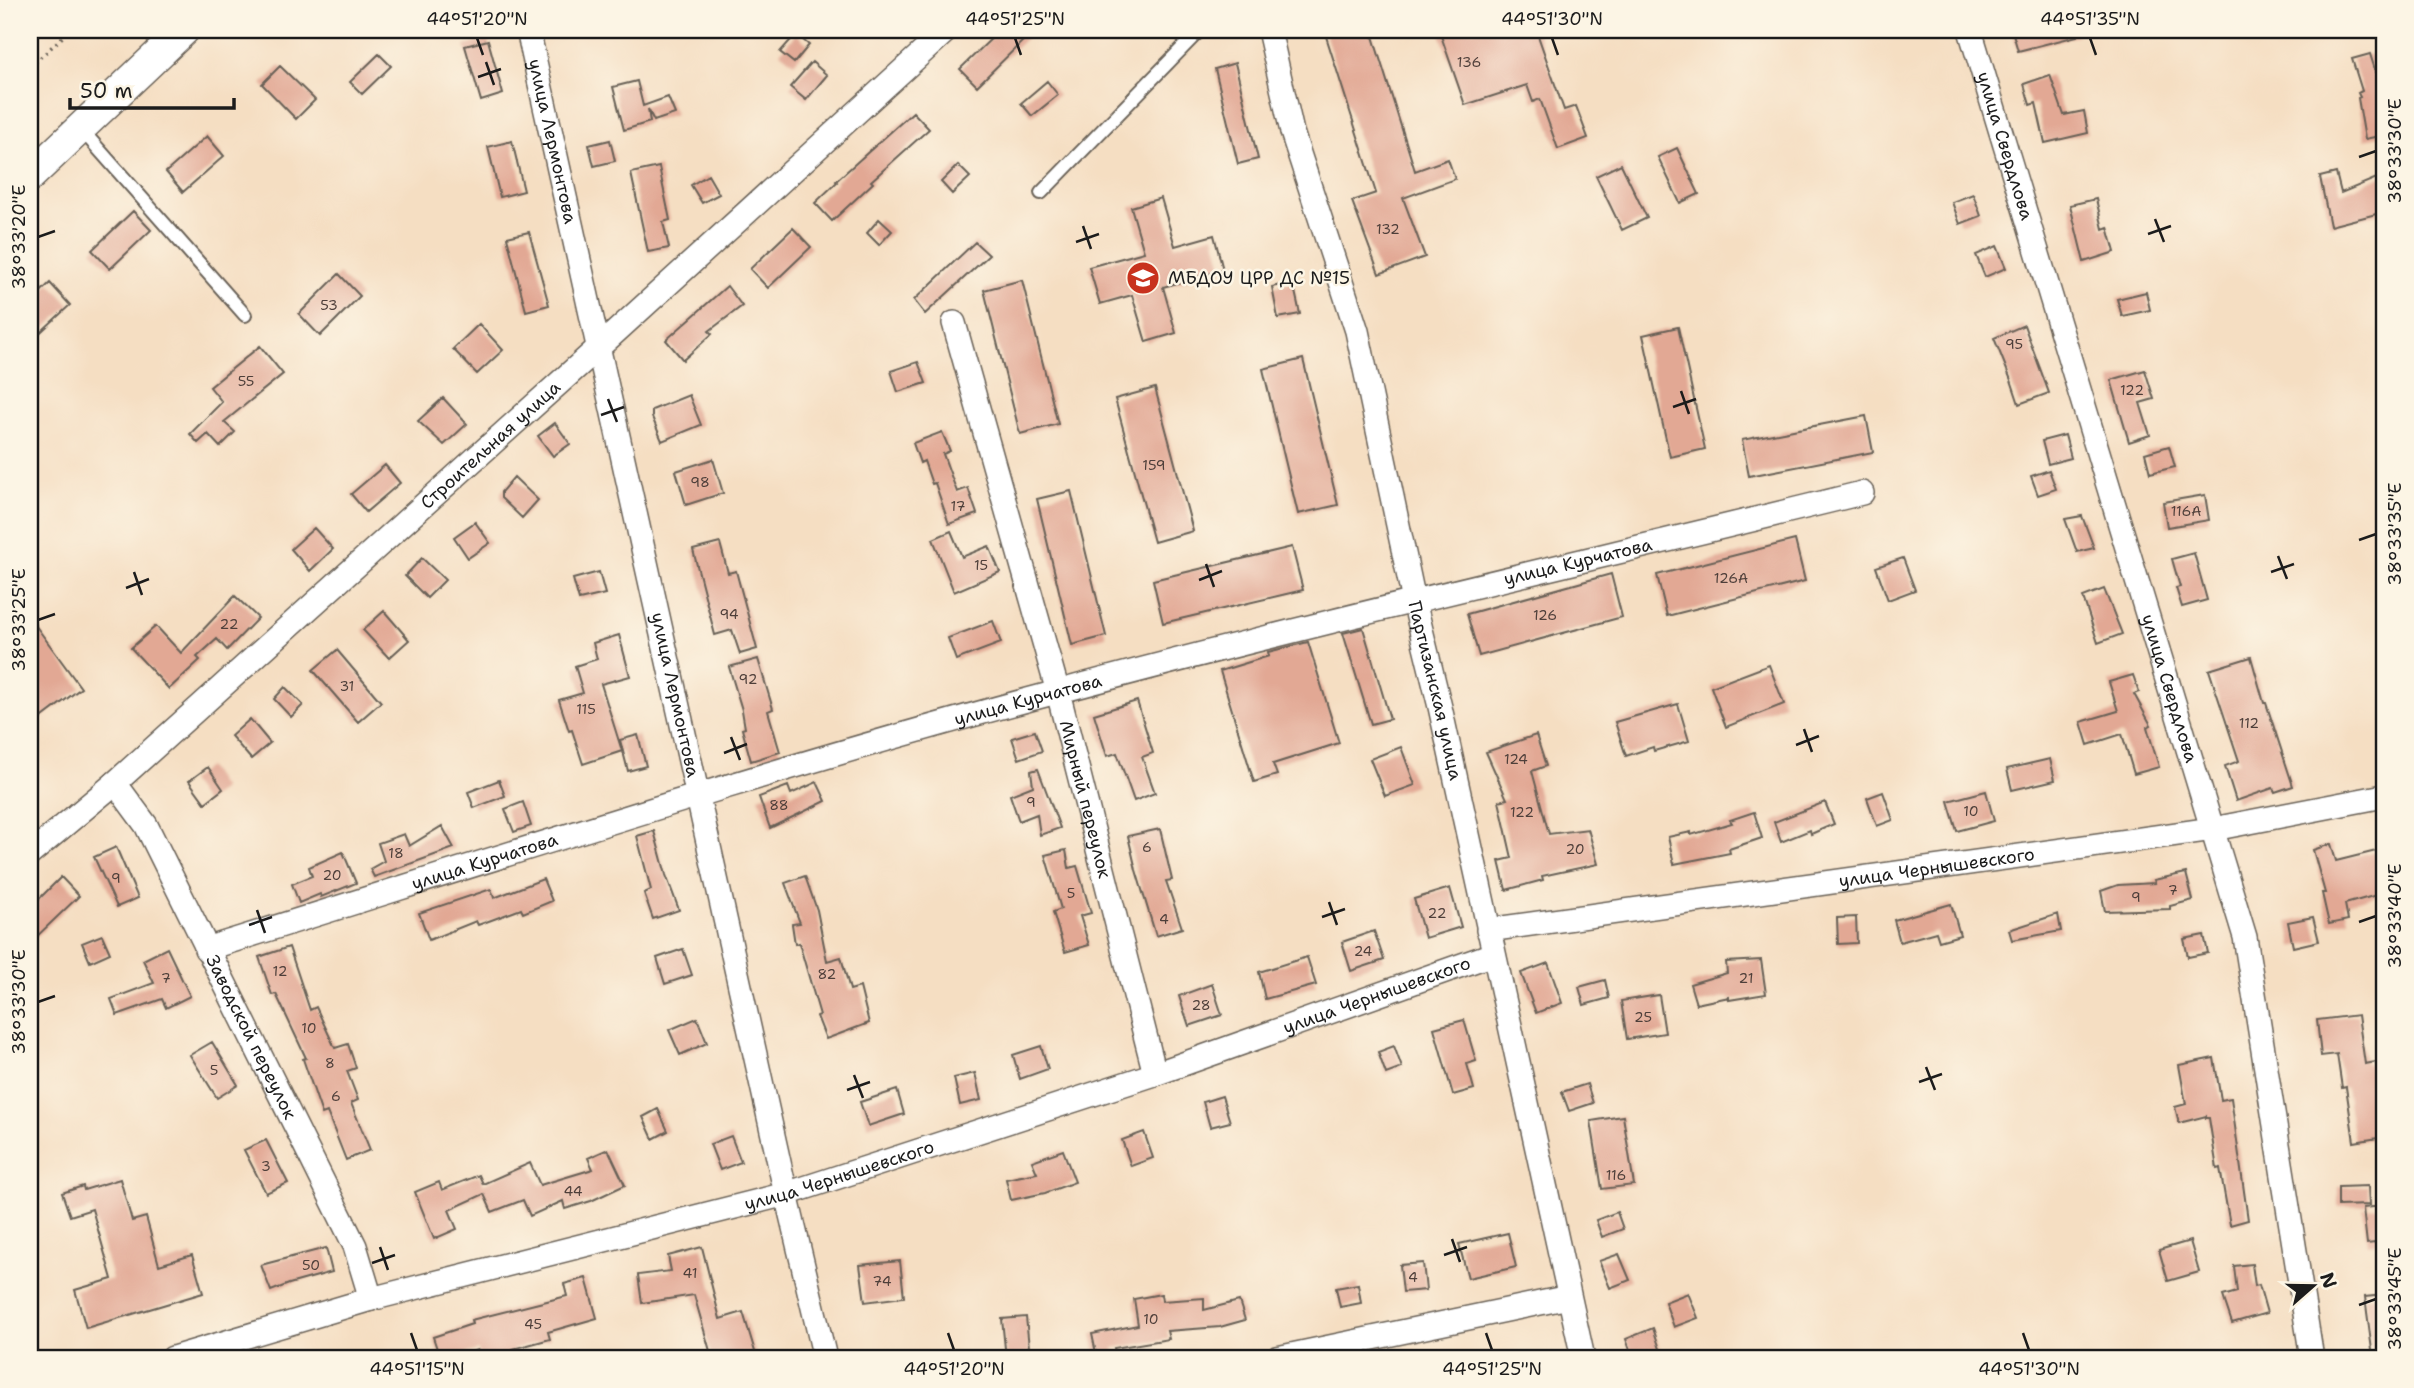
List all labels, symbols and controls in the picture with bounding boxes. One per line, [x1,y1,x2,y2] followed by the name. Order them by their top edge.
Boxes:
[426,7,528,31] text: 44°51'20"N
[965,7,1065,31] text: 44°51'25"N
[1501,7,1603,31] text: 44°51'30"N
[2040,7,2140,31] text: 44°51'35"N
[1457,53,1481,71] house number: 136
[523,57,583,226] street label: улица Лермонтова
[70,66,234,110] scale bar
[1971,69,2039,223] street label: улица Свердлова
[80,77,133,105] text: 50 m
[2383,98,2407,204] text: 38°33'30"E
[7,184,31,290] text: 38°33'20"E
[1376,220,1400,238] house number: 132
[1124,259,1162,297] school or university icon: МБДОУ ЦРР ДС №15
[1168,266,1350,290] place label: МБДОУ ЦРР ДС №15
[320,296,338,314] house number: 53
[2005,335,2023,353] house number: 95
[238,372,254,390] house number: 55
[415,375,566,514] street label: Строительная улица
[2120,381,2144,399] house number: 122
[1142,456,1166,474] house number: 159
[690,473,710,491] house number: 98
[2383,482,2407,586] text: 38°33'35"E
[951,497,965,515] house number: 17
[2171,502,2201,520] house number: 116А
[1501,532,1655,591] street label: улица Курчатова
[974,556,988,574] house number: 15
[7,568,31,672] text: 38°33'25"E
[1714,569,1748,587] house number: 126А
[1402,599,1468,783] street label: Партизанская улица
[719,605,739,623] house number: 94
[1533,606,1557,624] house number: 126
[645,610,705,780] street label: улица Лермонтова
[2136,611,2203,765] street label: улица Свердлова
[220,615,238,633] house number: 22
[951,669,1104,731] street label: улица Курчатова
[739,670,757,688] house number: 92
[340,677,354,695] house number: 31
[576,700,596,718] house number: 115
[2239,714,2259,732] house number: 112
[1054,718,1117,881] street label: Мирный переулок
[1504,750,1528,768] house number: 124
[1026,793,1036,811] house number: 9
[769,796,789,814] house number: 88
[1963,802,1979,820] house number: 10
[1510,803,1534,821] house number: 122
[408,827,561,896] street label: улица Курчатова
[1142,838,1152,856] house number: 6
[1565,840,1585,858] house number: 20
[1837,842,2036,893] street label: улица Чернышевского
[388,844,404,862] house number: 18
[2383,863,2407,969] text: 38°33'40"E
[322,866,342,884] house number: 20
[111,869,121,887] house number: 9
[2168,881,2178,899] house number: 7
[1067,884,1075,902] house number: 5
[2131,888,2141,906] house number: 9
[1428,904,1446,922] house number: 22
[1159,910,1169,928] house number: 4
[1354,942,1373,960] house number: 24
[7,949,31,1055] text: 38°33'30"E
[200,951,302,1124] street label: Заводской переулок
[1280,951,1474,1040] street label: улица Чернышевского
[273,962,287,980] house number: 12
[818,965,836,983] house number: 82
[161,969,171,987] house number: 7
[1739,969,1753,987] house number: 21
[1191,996,1211,1014] house number: 28
[1634,1008,1652,1026] house number: 25
[301,1019,317,1037] house number: 10
[325,1054,335,1072] house number: 8
[210,1061,218,1079] house number: 5
[331,1087,341,1105] house number: 6
[742,1135,937,1216] street label: улица Чернышевского
[261,1157,271,1175] house number: 3
[1606,1166,1626,1184] house number: 116
[563,1182,583,1200] house number: 44
[2383,1248,2407,1350] text: 38°33'45"E
[2278,1252,2348,1322] north arrow
[302,1256,320,1274] house number: 50
[683,1264,697,1282] house number: 41
[1408,1268,1418,1286] house number: 4
[2314,1269,2343,1292] text: N
[873,1272,892,1290] house number: 74
[1143,1310,1159,1328] house number: 10
[524,1315,542,1333] house number: 45
[369,1357,465,1381] text: 44°51'15"N
[903,1357,1005,1381] text: 44°51'20"N
[1442,1357,1542,1381] text: 44°51'25"N
[1978,1357,2080,1381] text: 44°51'30"N

